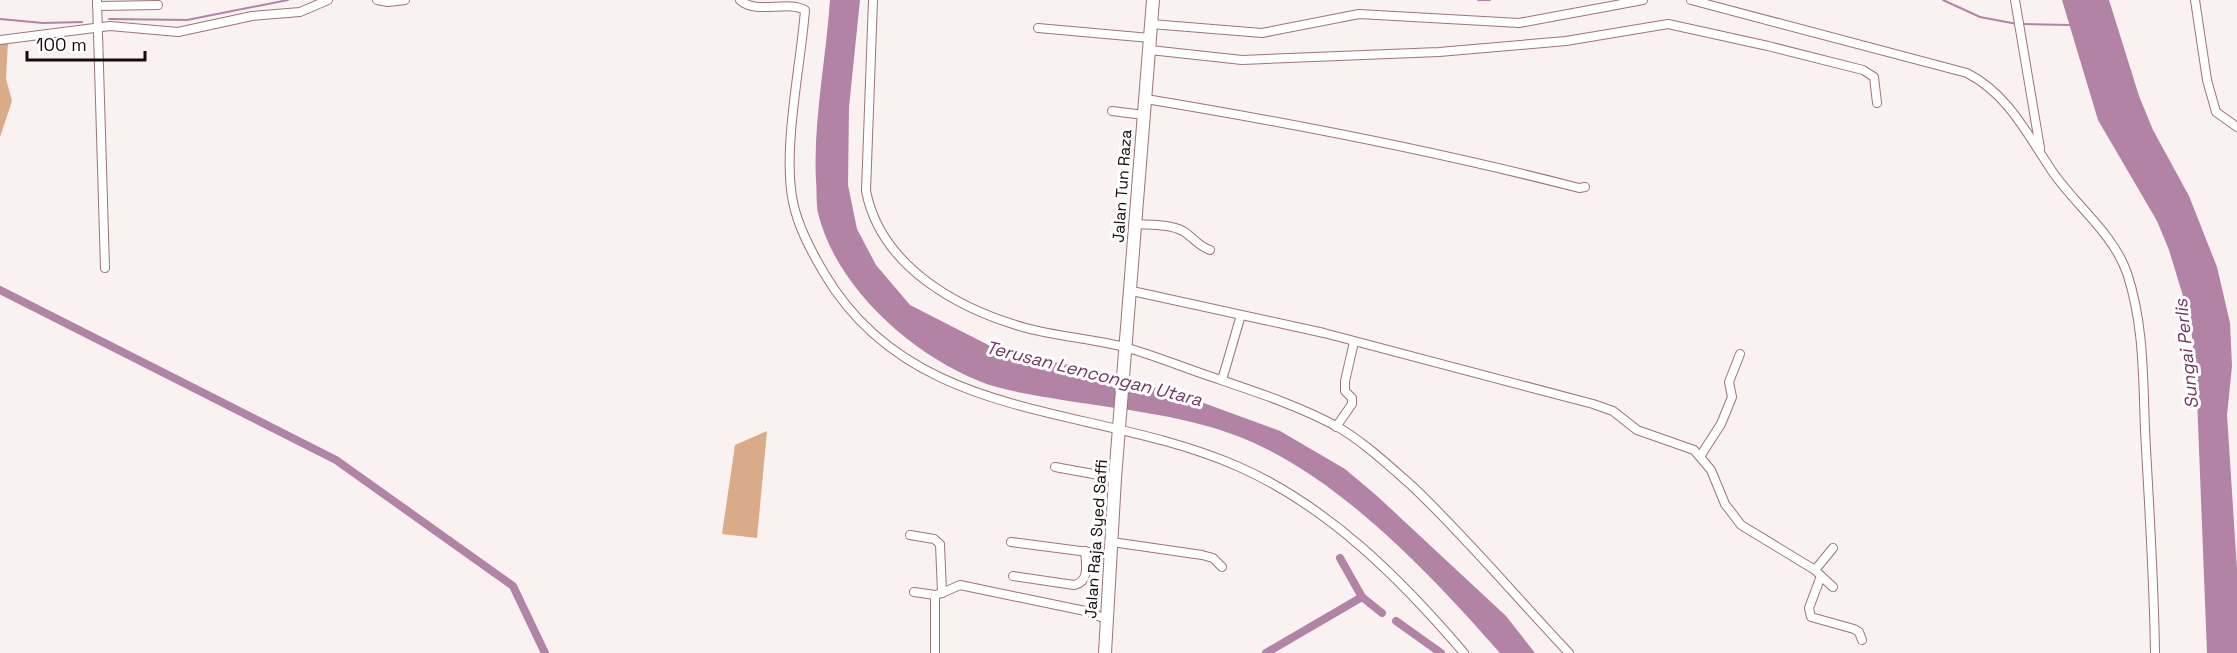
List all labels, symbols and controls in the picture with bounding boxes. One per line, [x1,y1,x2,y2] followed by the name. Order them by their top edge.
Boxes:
[27,24,146,62] scale bar
[36,33,87,56] text: 100 m
[1108,129,1136,243] street label: Jalan Tun Raza
[2169,297,2203,410] water label: Sungai Perlis
[984,335,1205,411] water label: Terusan Lencongan Utara
[1080,459,1112,619] street label: Jalan Raja Syed Saffi

